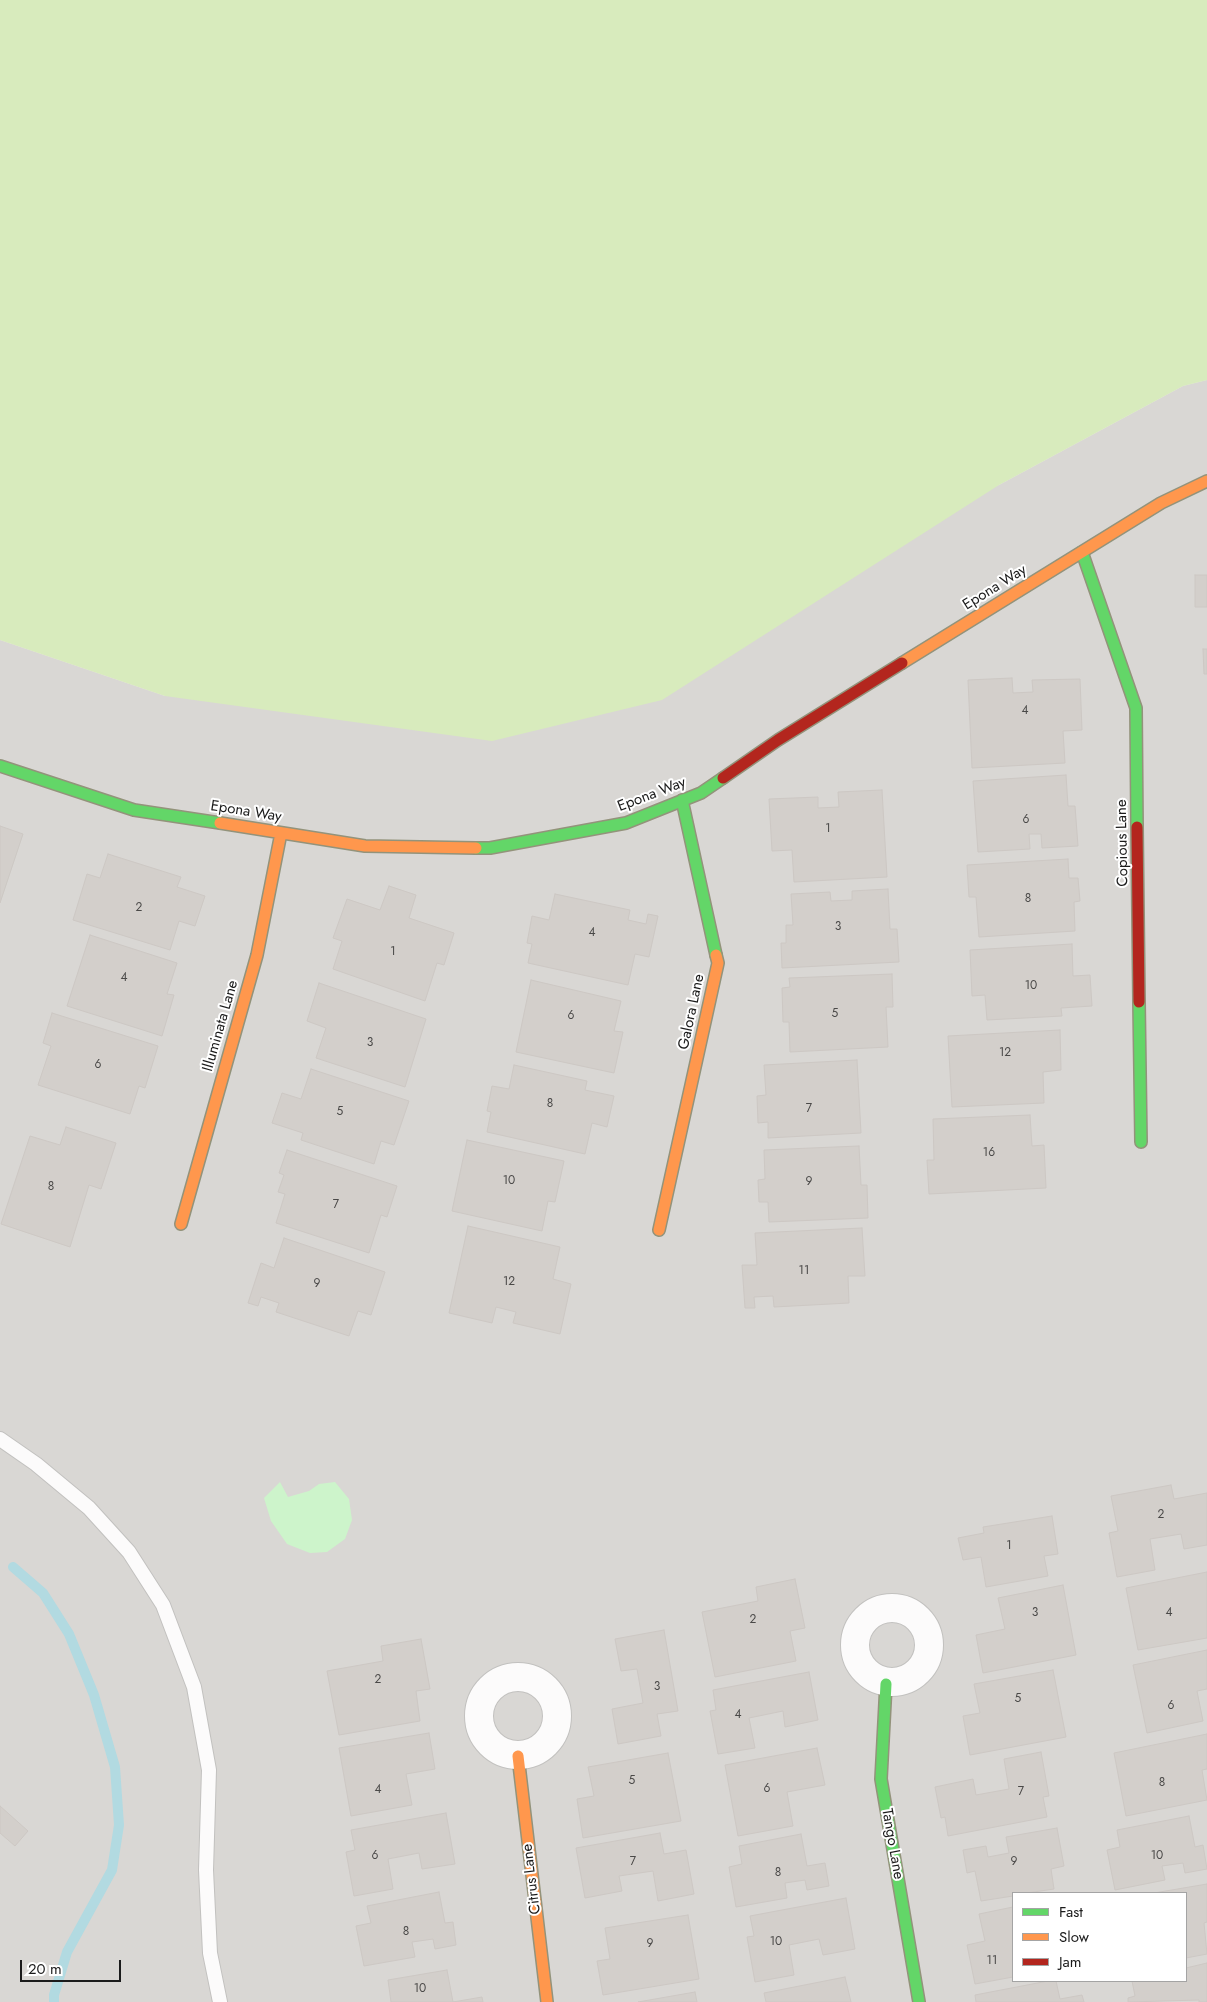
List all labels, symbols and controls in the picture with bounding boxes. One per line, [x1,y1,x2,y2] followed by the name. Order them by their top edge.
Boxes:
[960,561,1030,615] street label: Epona Way
[1022,704,1028,718] house number: 4
[615,774,689,816] street label: Epona Way
[209,798,283,826] street label: Epona Way
[1113,799,1133,887] street label: Copious Lane
[1023,813,1029,827] house number: 6
[825,822,831,836] house number: 1
[1025,892,1031,906] house number: 8
[136,901,142,915] house number: 2
[835,920,841,934] house number: 3
[589,926,595,940] house number: 4
[390,945,396,959] house number: 1
[121,971,127,985] house number: 4
[675,973,709,1051] street label: Galora Lane
[199,978,243,1074] street label: Illuminata Lane
[1025,979,1037,993] house number: 10
[832,1007,838,1021] house number: 5
[568,1009,574,1023] house number: 6
[367,1036,373,1050] house number: 3
[999,1046,1011,1060] house number: 12
[95,1058,101,1072] house number: 6
[547,1097,553,1111] house number: 8
[806,1102,812,1116] house number: 7
[337,1105,343,1119] house number: 5
[983,1146,995,1160] house number: 16
[503,1174,515,1188] house number: 10
[806,1175,812,1189] house number: 9
[48,1180,54,1194] house number: 8
[333,1198,339,1212] house number: 7
[799,1264,809,1278] house number: 11
[503,1275,515,1289] house number: 12
[314,1277,320,1291] house number: 9
[1158,1508,1164,1522] house number: 2
[1006,1539,1012,1553] house number: 1
[1032,1606,1038,1620] house number: 3
[1166,1606,1172,1620] house number: 4
[750,1613,756,1627] house number: 2
[375,1673,381,1687] house number: 2
[654,1680,660,1694] house number: 3
[1015,1692,1021,1706] house number: 5
[1168,1699,1174,1713] house number: 6
[735,1708,741,1722] house number: 4
[629,1774,635,1788] house number: 5
[1159,1776,1165,1790] house number: 8
[764,1782,770,1796] house number: 6
[375,1783,381,1797] house number: 4
[1018,1785,1024,1799] house number: 7
[877,1807,907,1881] street label: Tango Lane
[519,1843,545,1915] street label: Citrus Lane
[372,1849,378,1863] house number: 6
[1151,1849,1163,1863] house number: 10
[630,1855,636,1869] house number: 7
[1011,1855,1017,1869] house number: 9
[775,1866,781,1880] house number: 8
[1012,1892,1187,1982] legend
[1059,1901,1083,1923] text: Fast
[403,1925,409,1939] house number: 8
[1059,1926,1089,1948] text: Slow
[770,1935,782,1949] house number: 10
[647,1937,653,1951] house number: 9
[22,1950,124,1982] scale bar
[1059,1951,1082,1973] text: Jam
[987,1954,997,1968] house number: 11
[28,1958,62,1980] text: 20 m
[414,1982,426,1996] house number: 10

